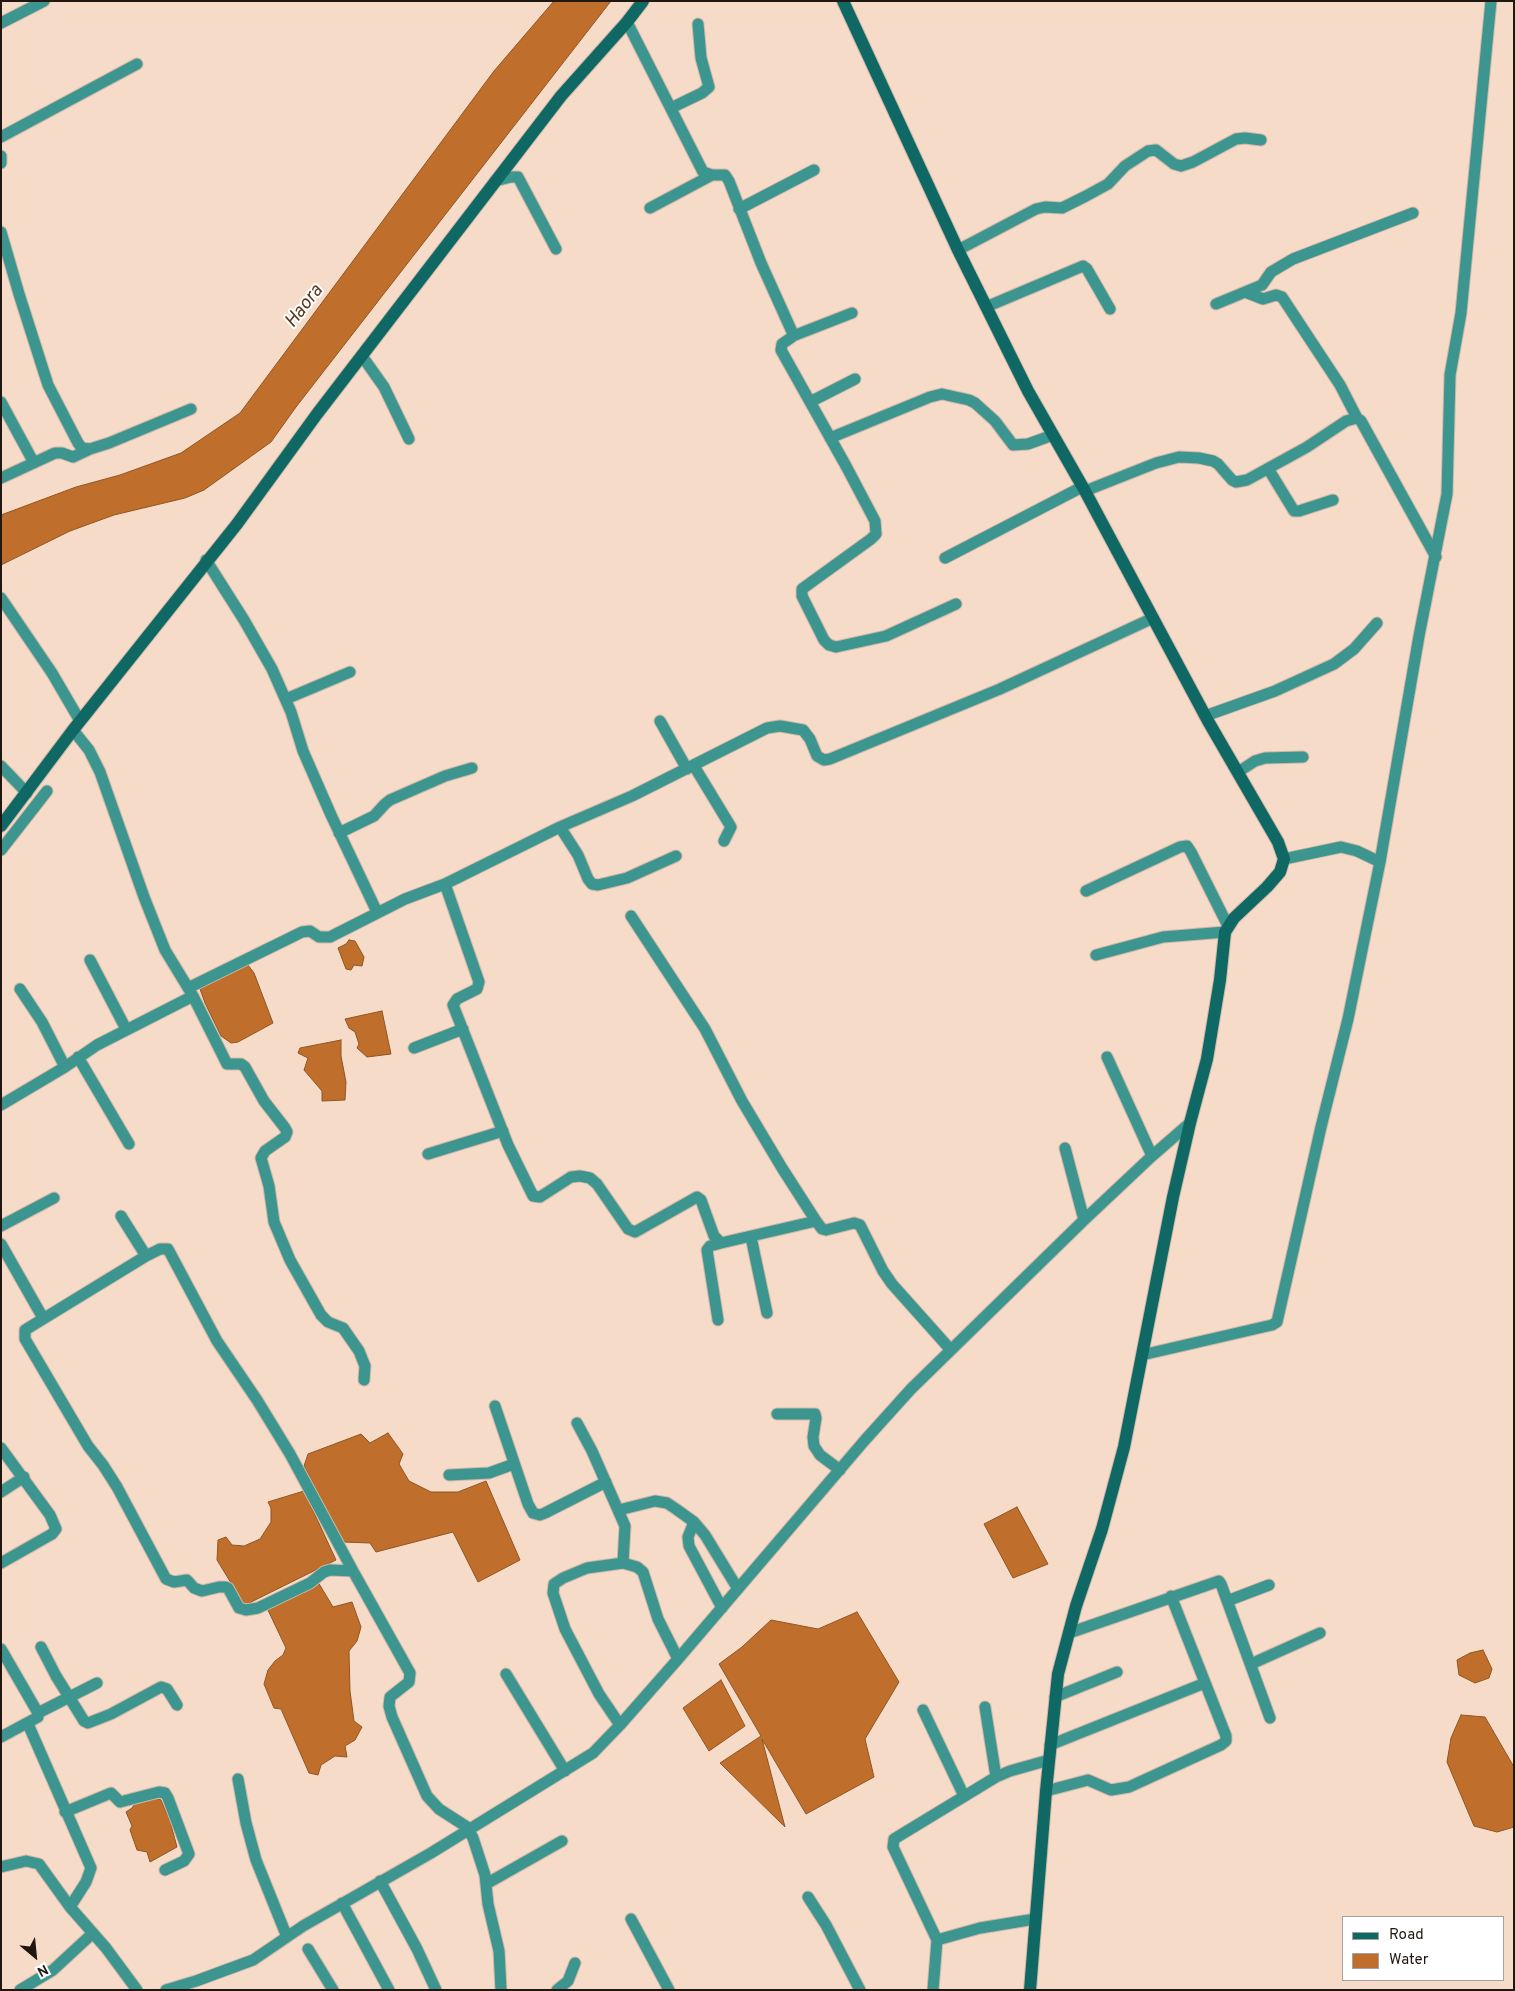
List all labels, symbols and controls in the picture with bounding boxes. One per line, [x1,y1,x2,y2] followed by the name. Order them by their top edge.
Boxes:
[281,281,329,333] water label: Haora
[1342,1916,1505,1981] legend
[1389,1926,1424,1945] text: Road
[10,1931,60,1981] north arrow
[1389,1951,1428,1970] text: Water
[34,1960,51,1980] text: N

